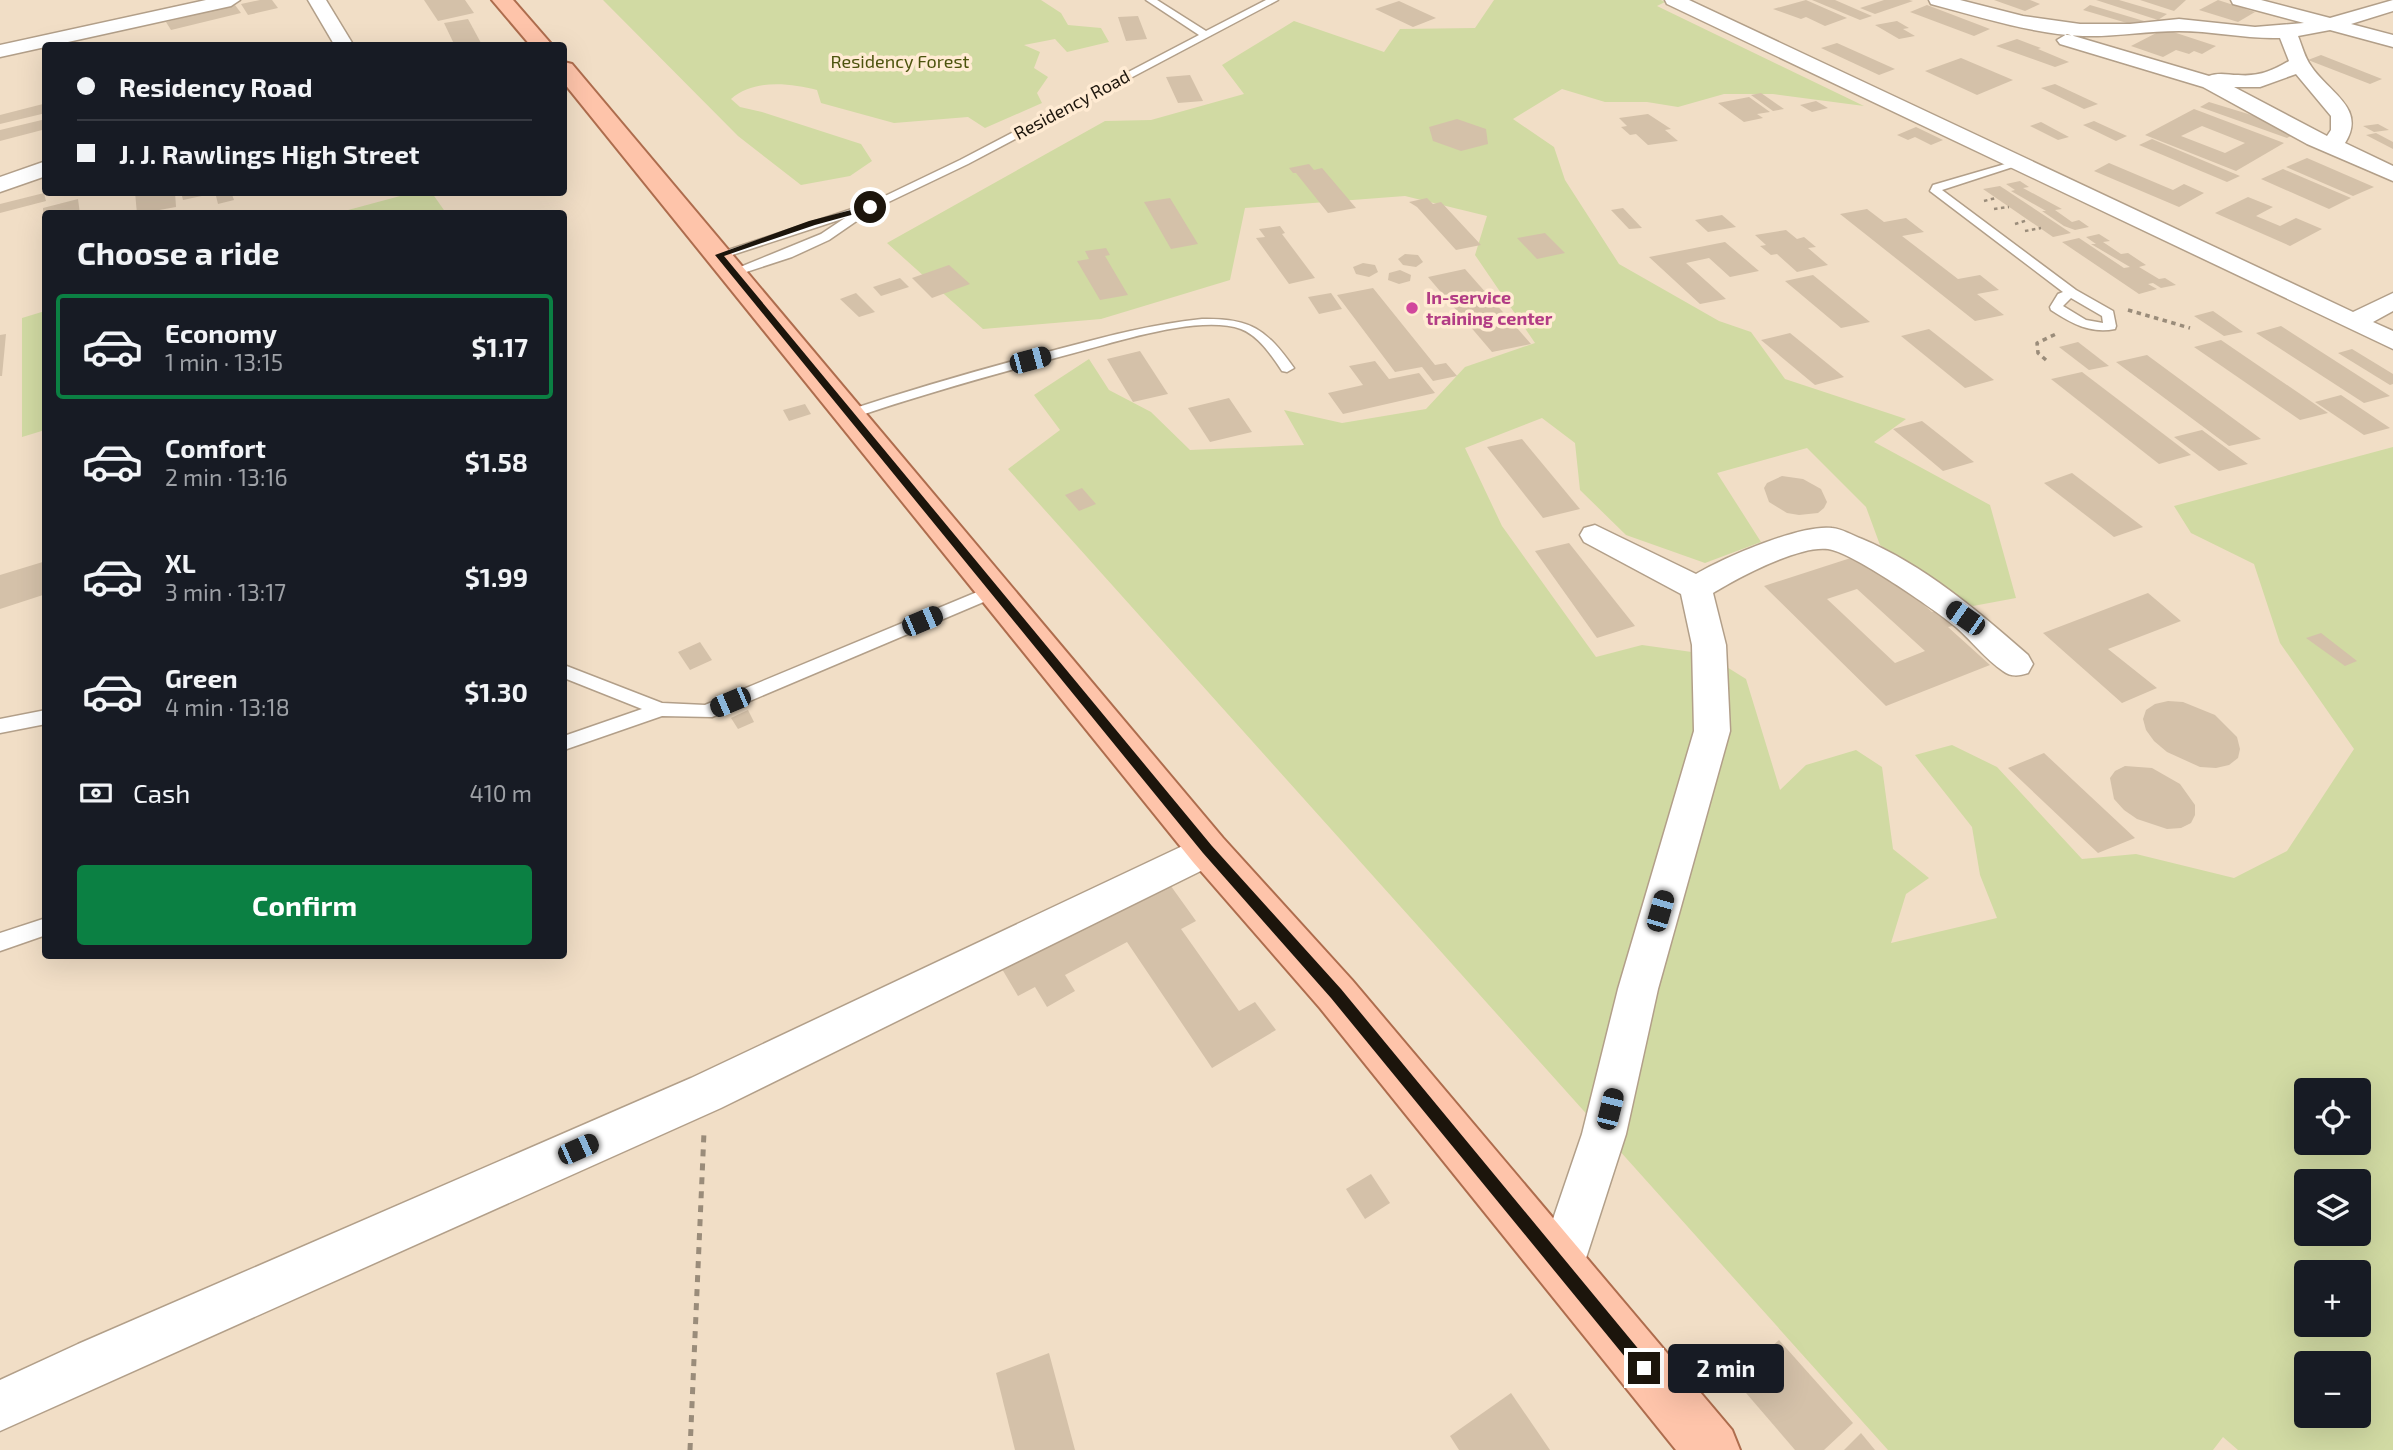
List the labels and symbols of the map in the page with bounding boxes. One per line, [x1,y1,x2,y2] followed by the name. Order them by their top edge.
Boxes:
[831,50,970,72] park label: Residency Forest
[1010,64,1133,144] street label: Residency Road
[854,191,886,223] route start
[1426,286,1553,329] place label: In-service training center
[1404,300,1420,316] marker: In-service training center
[1007,344,1054,376] car
[1942,597,1989,639] car
[899,603,946,639] car
[707,684,754,720] car
[1645,888,1676,934] car
[1595,1086,1626,1132] car
[555,1131,602,1167] car
[1668,1344,1784,1392] callout: 2 min
[1628,1352,1660,1384] route end

